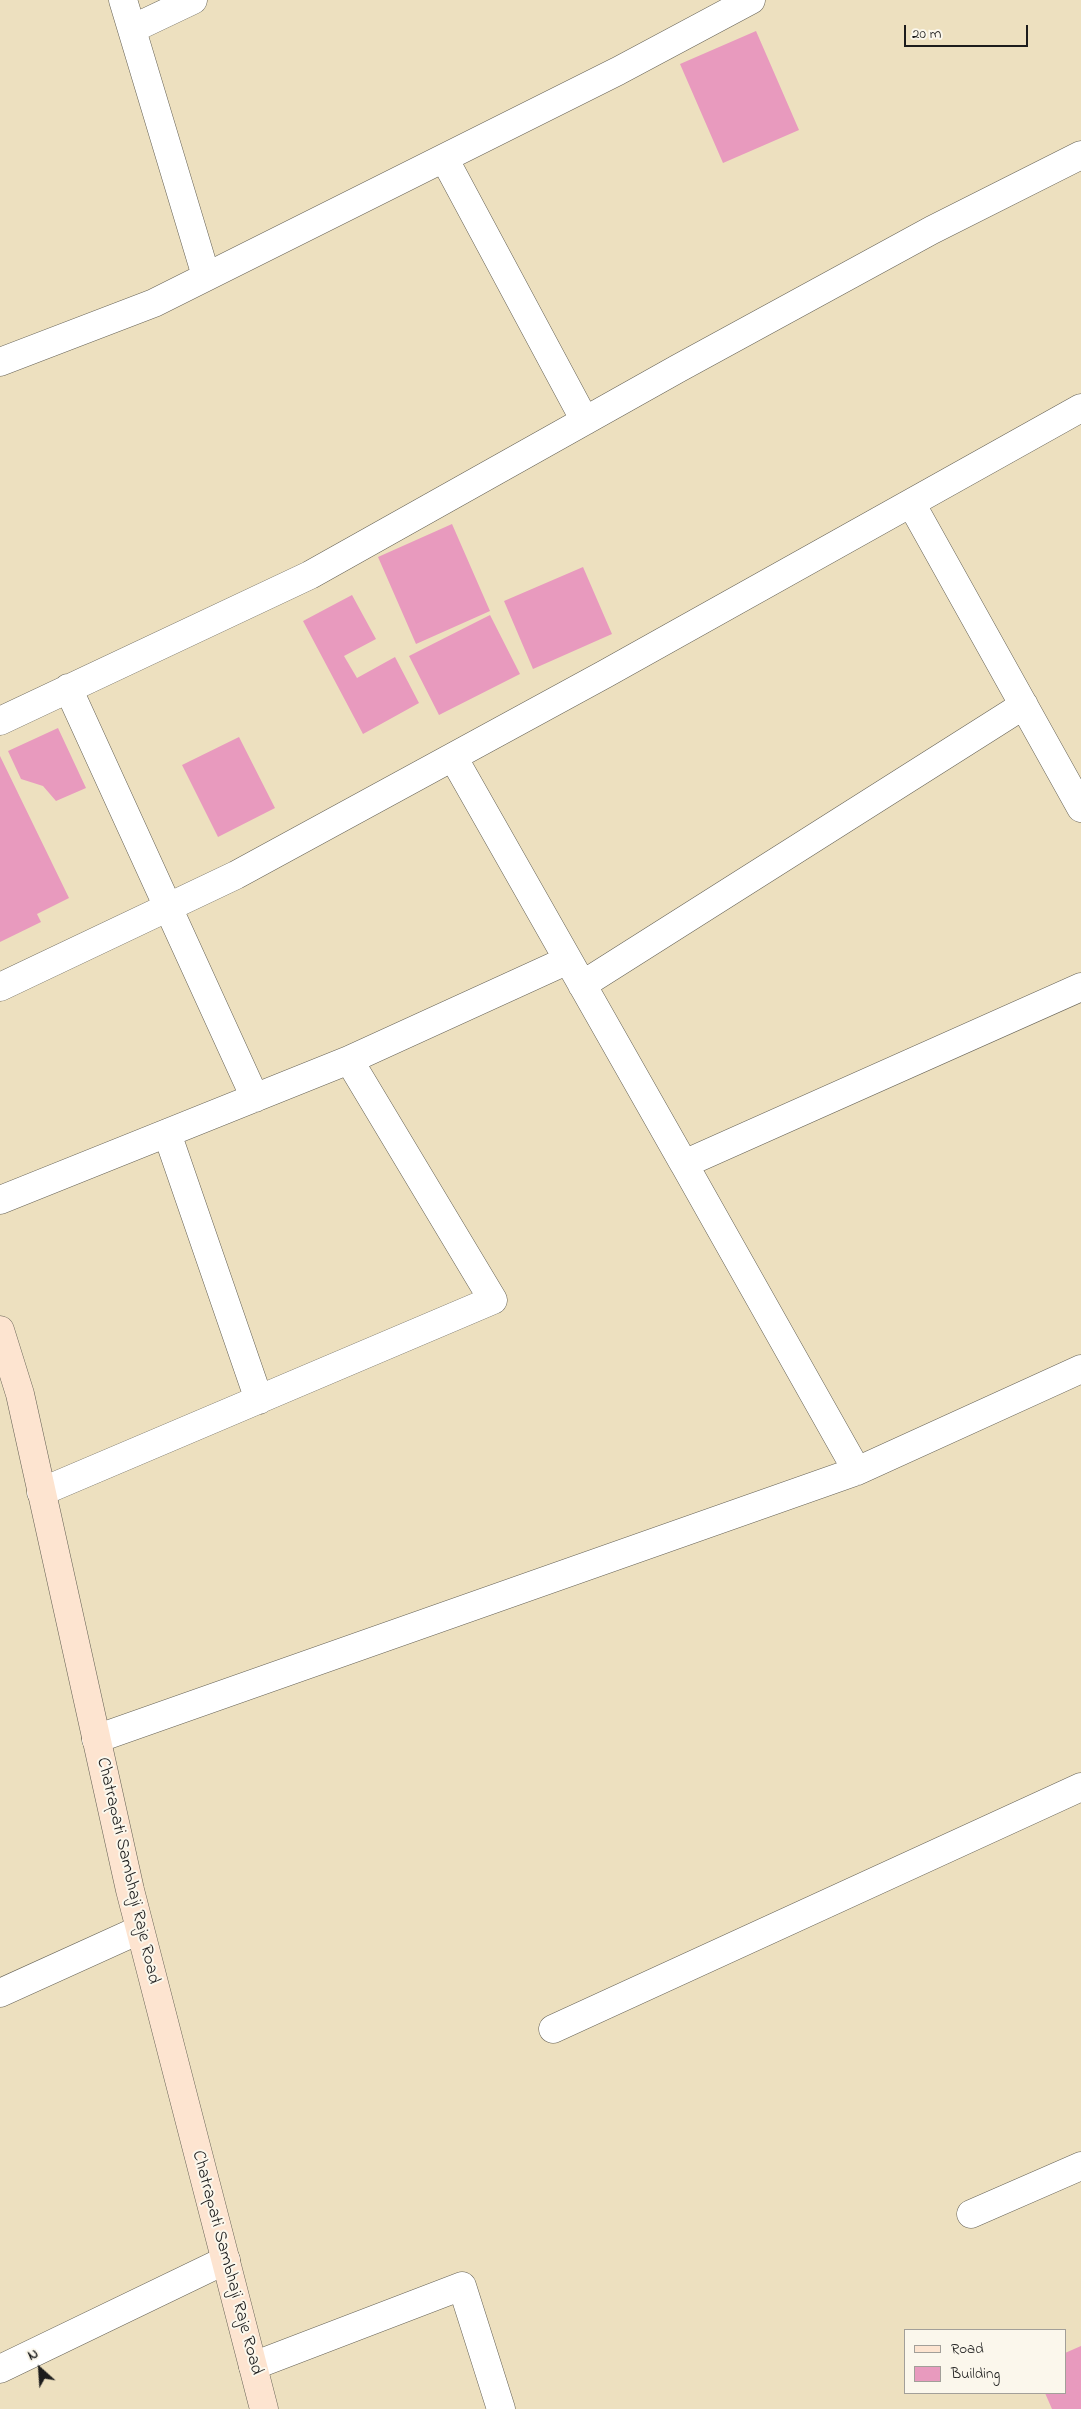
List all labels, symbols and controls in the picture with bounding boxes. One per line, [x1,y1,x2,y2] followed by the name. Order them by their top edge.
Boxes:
[906,15,1030,47] scale bar
[912,23,941,45] text: 20 m
[90,1756,164,1986] street label: Chatrapati Sambhaji Raje Road
[186,2148,266,2378] street label: Chatrapati Sambhaji Raje Road
[904,2329,1066,2394] legend
[951,2338,984,2360] text: Road
[15,2344,65,2394] north arrow
[24,2344,42,2367] text: N
[951,2363,1000,2385] text: Building

